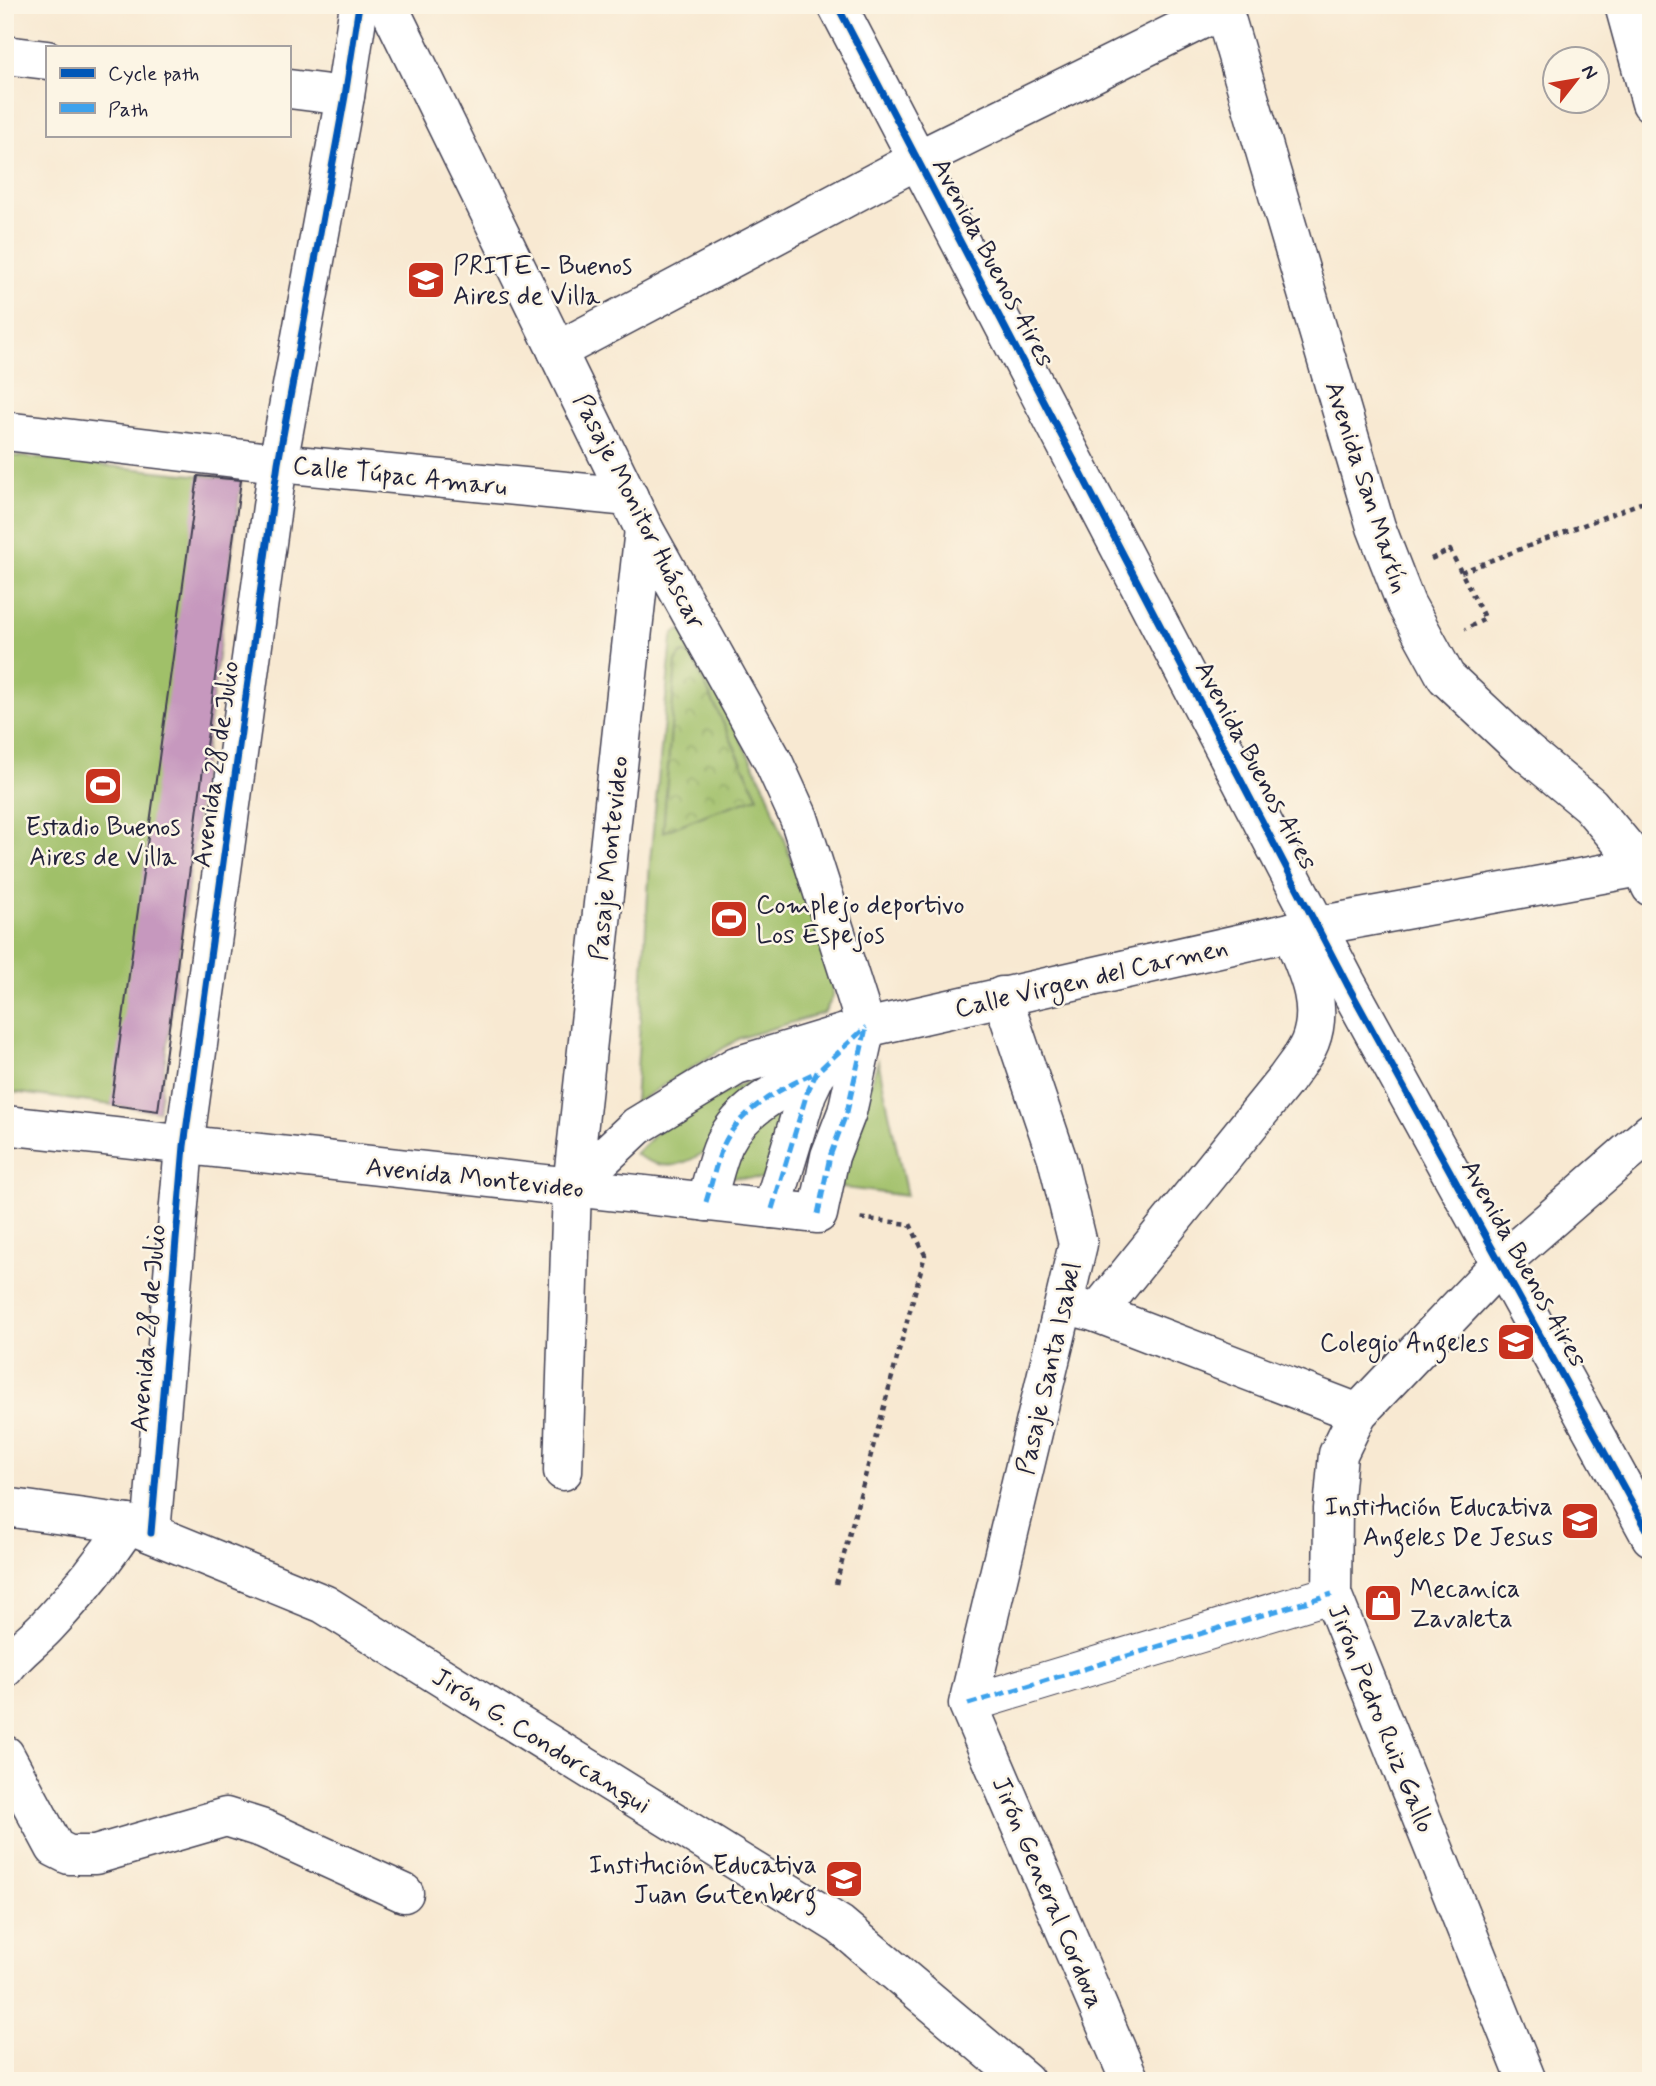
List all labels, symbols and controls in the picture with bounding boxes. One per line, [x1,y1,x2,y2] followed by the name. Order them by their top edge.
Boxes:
[46,46,290,136] legend
[1540,46,1610,116] north arrow
[108,60,199,88] text: Cycle path
[1575,60,1603,84] text: N
[108,96,148,124] text: Path
[923,153,1062,373] street label: Avenida Buenos Aires
[453,250,632,314] place label: PRITE - Buenos Aires de Villa
[405,259,447,301] school or university icon: PRITE - Buenos Aires de Villa
[1316,377,1416,598] street label: Avenida San Martín
[564,388,713,636] street label: Pasaje Monitor Huáscar
[291,449,509,505] street label: Calle Túpac Amaru
[1186,656,1325,876] street label: Avenida Buenos Aires
[186,659,248,870] street label: Avenida 28 de Julio
[582,754,638,962] street label: Pasaje Montevideo
[82,765,124,807] sports icon: Estadio Buenos Aires de Villa
[25,811,181,875] place label: Estadio Buenos Aires de Villa
[756,889,965,953] place label: Complejo deportivo Los Espejos
[708,898,750,940] sports icon: Complejo deportivo Los Espejos
[952,931,1232,1029] street label: Calle Virgen del Carmen
[364,1151,585,1207] street label: Avenida Montevideo
[1452,1154,1594,1374] street label: Avenida Buenos Aires
[123,1223,175,1433] street label: Avenida 28 de Julio
[1009,1259,1091,1478] street label: Pasaje Santa Isabel
[1495,1321,1537,1363] school or university icon: Colegio Angeles
[1320,1327,1489,1364] place label: Colegio Angeles
[1325,1491,1553,1558] place label: Institución Educativa Angeles De Jesus
[1559,1500,1601,1542] school or university icon: Institución Educativa Angeles De Jesus
[1410,1573,1520,1637] place label: Mecanica Zavaleta
[1362,1582,1404,1624] shop icon: Mecanica Zavaleta
[1319,1599,1442,1838] street label: Jirón Pedro Ruiz Gallo
[425,1661,657,1823] street label: Jirón G. Condorcanqui
[983,1772,1111,2014] street label: Jirón General Cordova
[589,1849,817,1916] place label: Institución Educativa Juan Gutenberg
[823,1858,865,1900] school or university icon: Institución Educativa Juan Gutenberg

